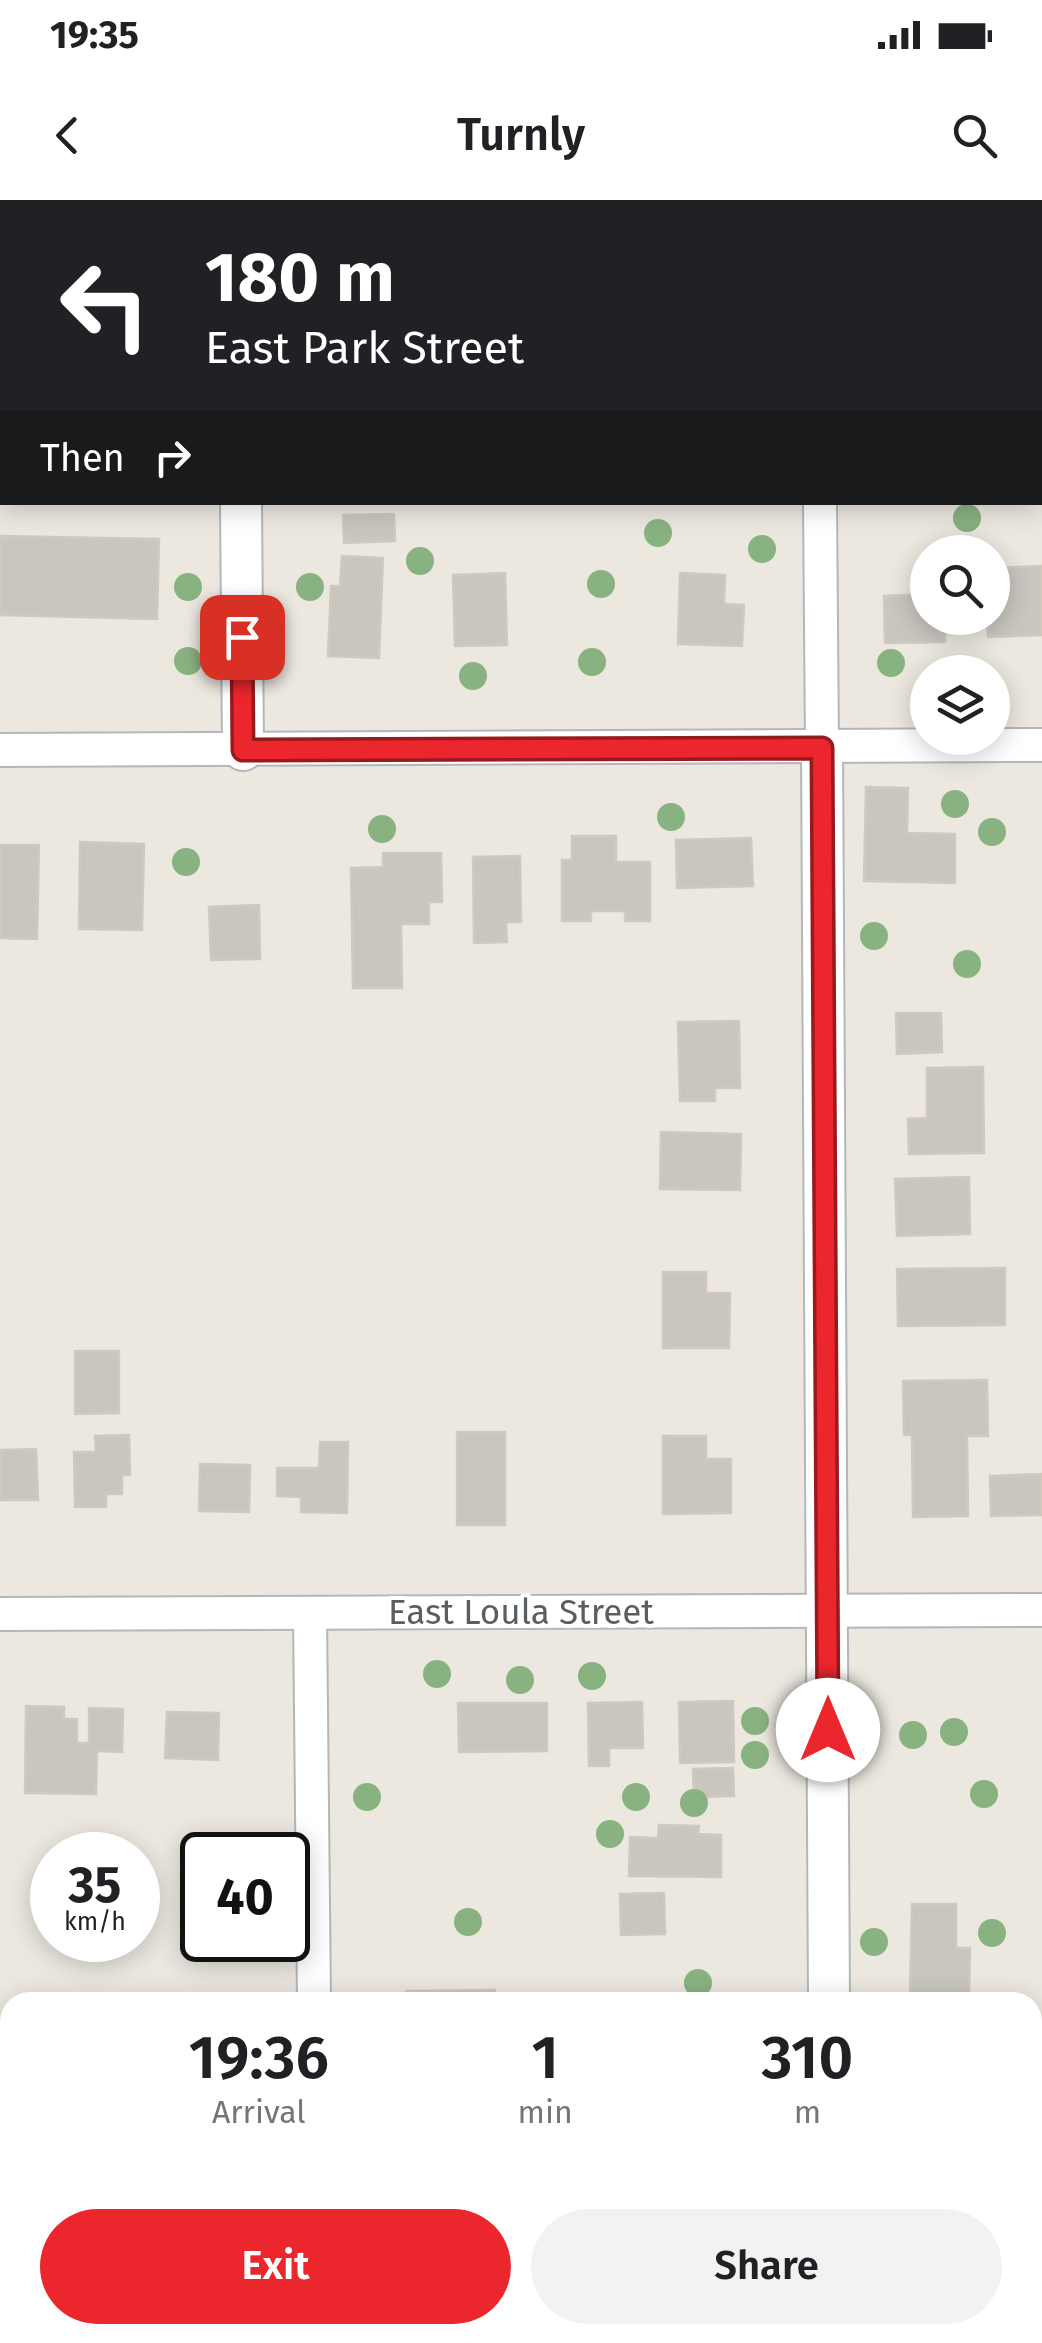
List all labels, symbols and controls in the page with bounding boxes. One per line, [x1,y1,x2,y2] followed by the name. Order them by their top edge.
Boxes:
[50,12,139,58] text: 19:35
[40,108,95,163] icon: back
[457,108,585,162] text: Turnly
[947,108,1002,163] icon: search
[205,236,395,320] text: 180 m
[40,240,170,370] icon: left
[205,321,524,375] text: East Park Street
[145,430,200,485] icon: right
[40,435,125,481] text: Then
[910,535,1010,755] map controls
[910,535,1010,635] button: search
[200,595,285,680] pin
[215,610,270,665] icon: arrive
[910,655,1010,755] button: layers
[388,1591,654,1633] street label: East Loula Street
[776,1678,880,1782] position arrow
[180,1832,310,1962] speed limit sign: 40
[69,1855,121,1915] text: 35
[64,1907,126,1937] text: km/h
[189,2022,329,2094] text: 19:36
[531,2022,559,2094] text: 1
[762,2022,853,2094] text: 310
[212,2093,306,2131] text: Arrival
[518,2093,573,2131] text: min
[794,2093,821,2131] text: m
[40,2209,511,2324] button: Exit
[531,2209,1002,2324] button: Share

